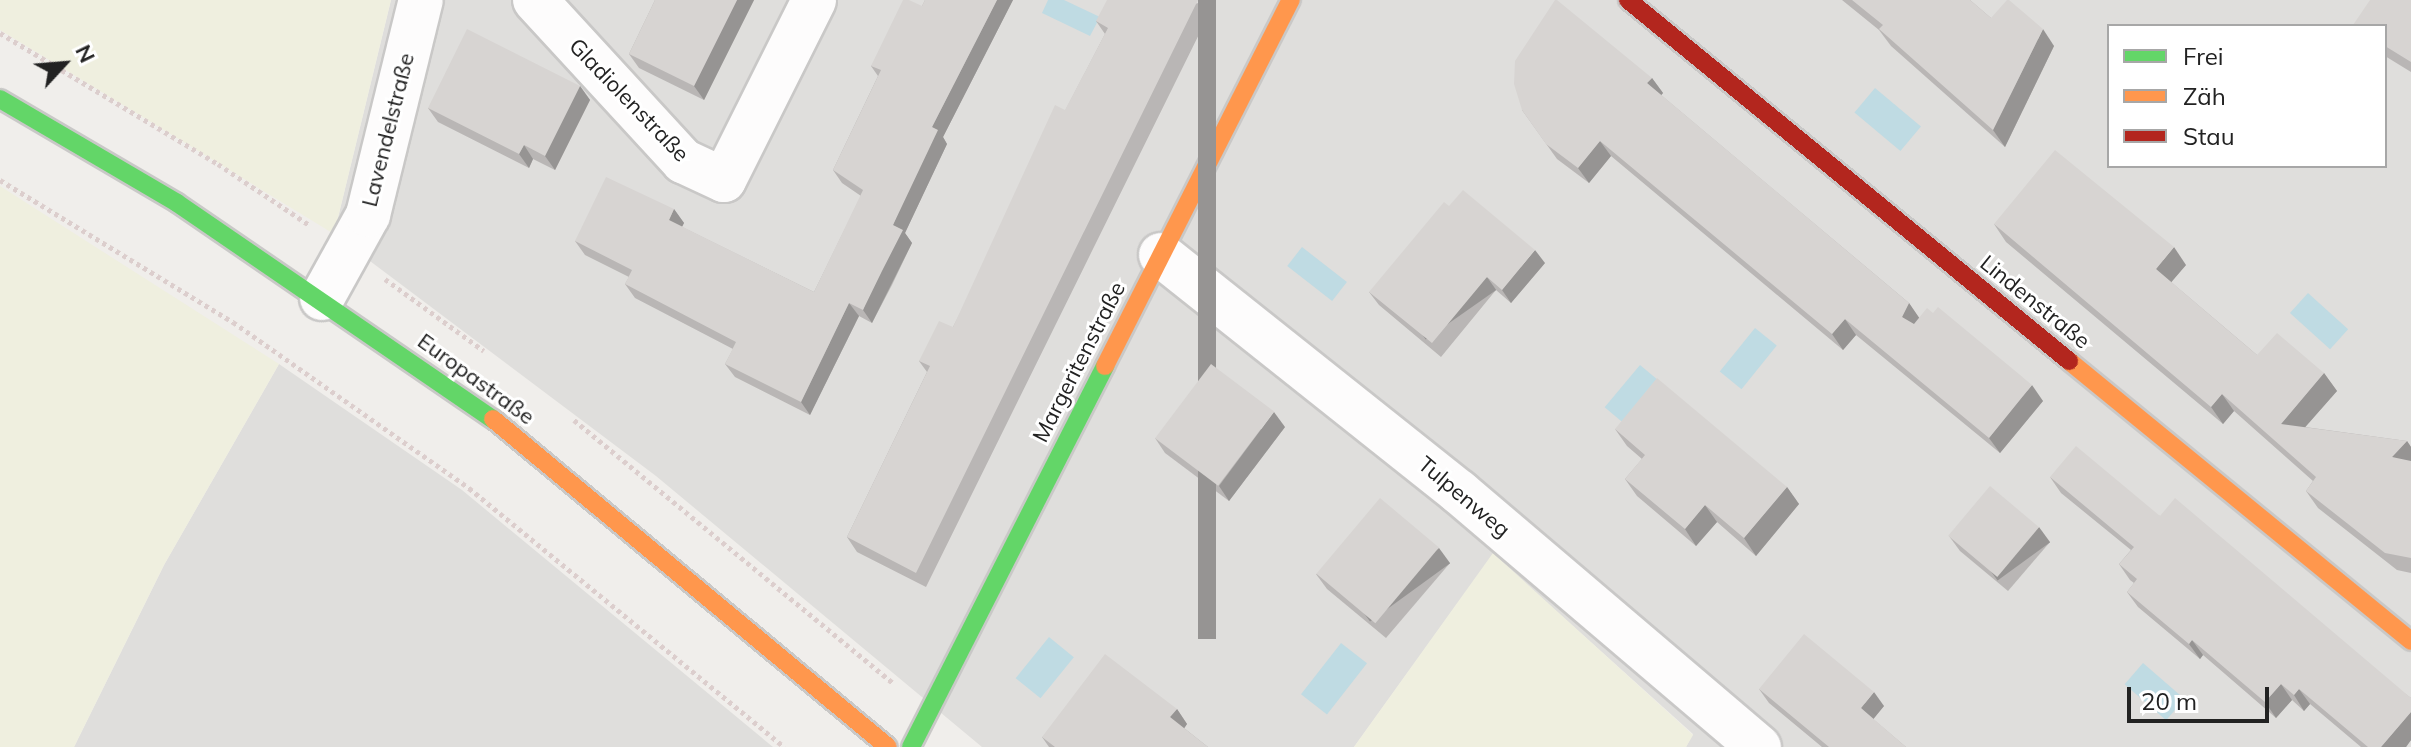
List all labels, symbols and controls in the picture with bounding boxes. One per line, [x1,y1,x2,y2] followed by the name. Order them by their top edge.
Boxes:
[24,24,104,104] north arrow
[2107,24,2387,168] legend
[564,33,694,167] street label: Gladiolenstraße
[69,40,102,67] text: N
[2183,41,2224,71] text: Frei
[356,50,420,210] street label: Lavendelstraße
[2183,81,2226,111] text: Zäh
[2183,121,2235,151] text: Stau
[1975,250,2095,354] street label: Lindenstraße
[1027,277,1131,447] street label: Margeritenstraße
[412,328,540,430] street label: Europastraße
[1413,451,1515,543] street label: Tulpenweg
[2131,671,2273,721] scale bar
[2141,686,2197,716] text: 20 m

